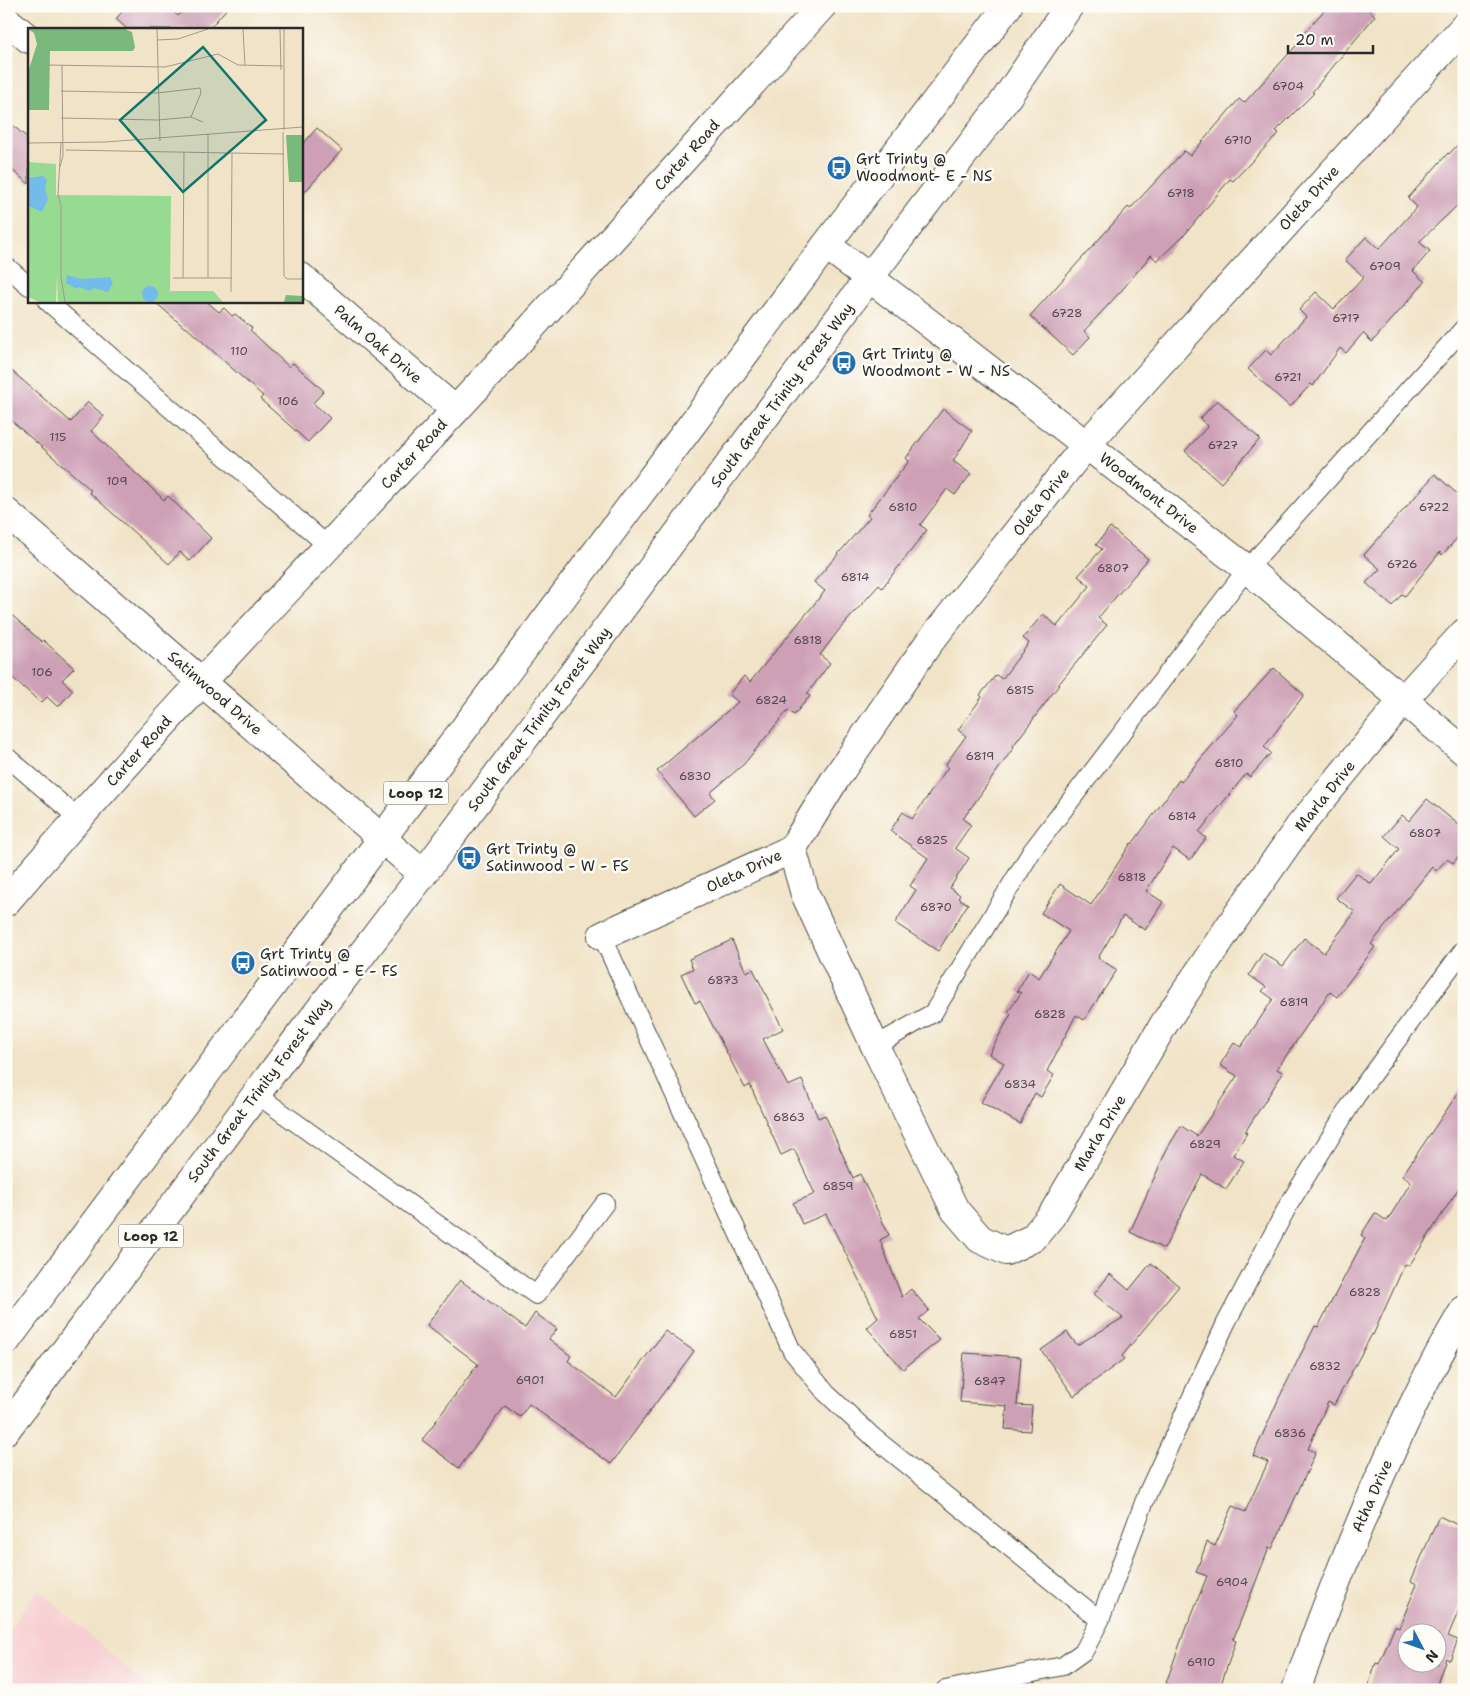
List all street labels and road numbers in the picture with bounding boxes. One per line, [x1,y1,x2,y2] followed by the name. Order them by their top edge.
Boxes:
[650,115,725,195] street label: Carter Road
[1274,161,1344,235] street label: Oleta Drive
[706,298,858,492] street label: South Great Trinity Forest Way
[330,300,426,388] street label: Palm Oak Drive
[376,414,452,493] street label: Carter Road
[1095,448,1203,538] street label: Woodmont Drive
[1008,464,1074,540] street label: Oleta Drive
[463,622,615,816] street label: South Great Trinity Forest Way
[164,646,266,740] street label: Satinwood Drive
[102,711,177,791] street label: Carter Road
[1290,756,1360,836] street label: Marla Drive
[384,781,448,804] road number: Loop 12
[703,845,785,897] street label: Oleta Drive
[183,993,335,1187] street label: South Great Trinity Forest Way
[1069,1091,1131,1175] street label: Marla Drive
[118,1224,184,1248] road number: Loop 12
[1347,1456,1397,1536] street label: Atha Drive

